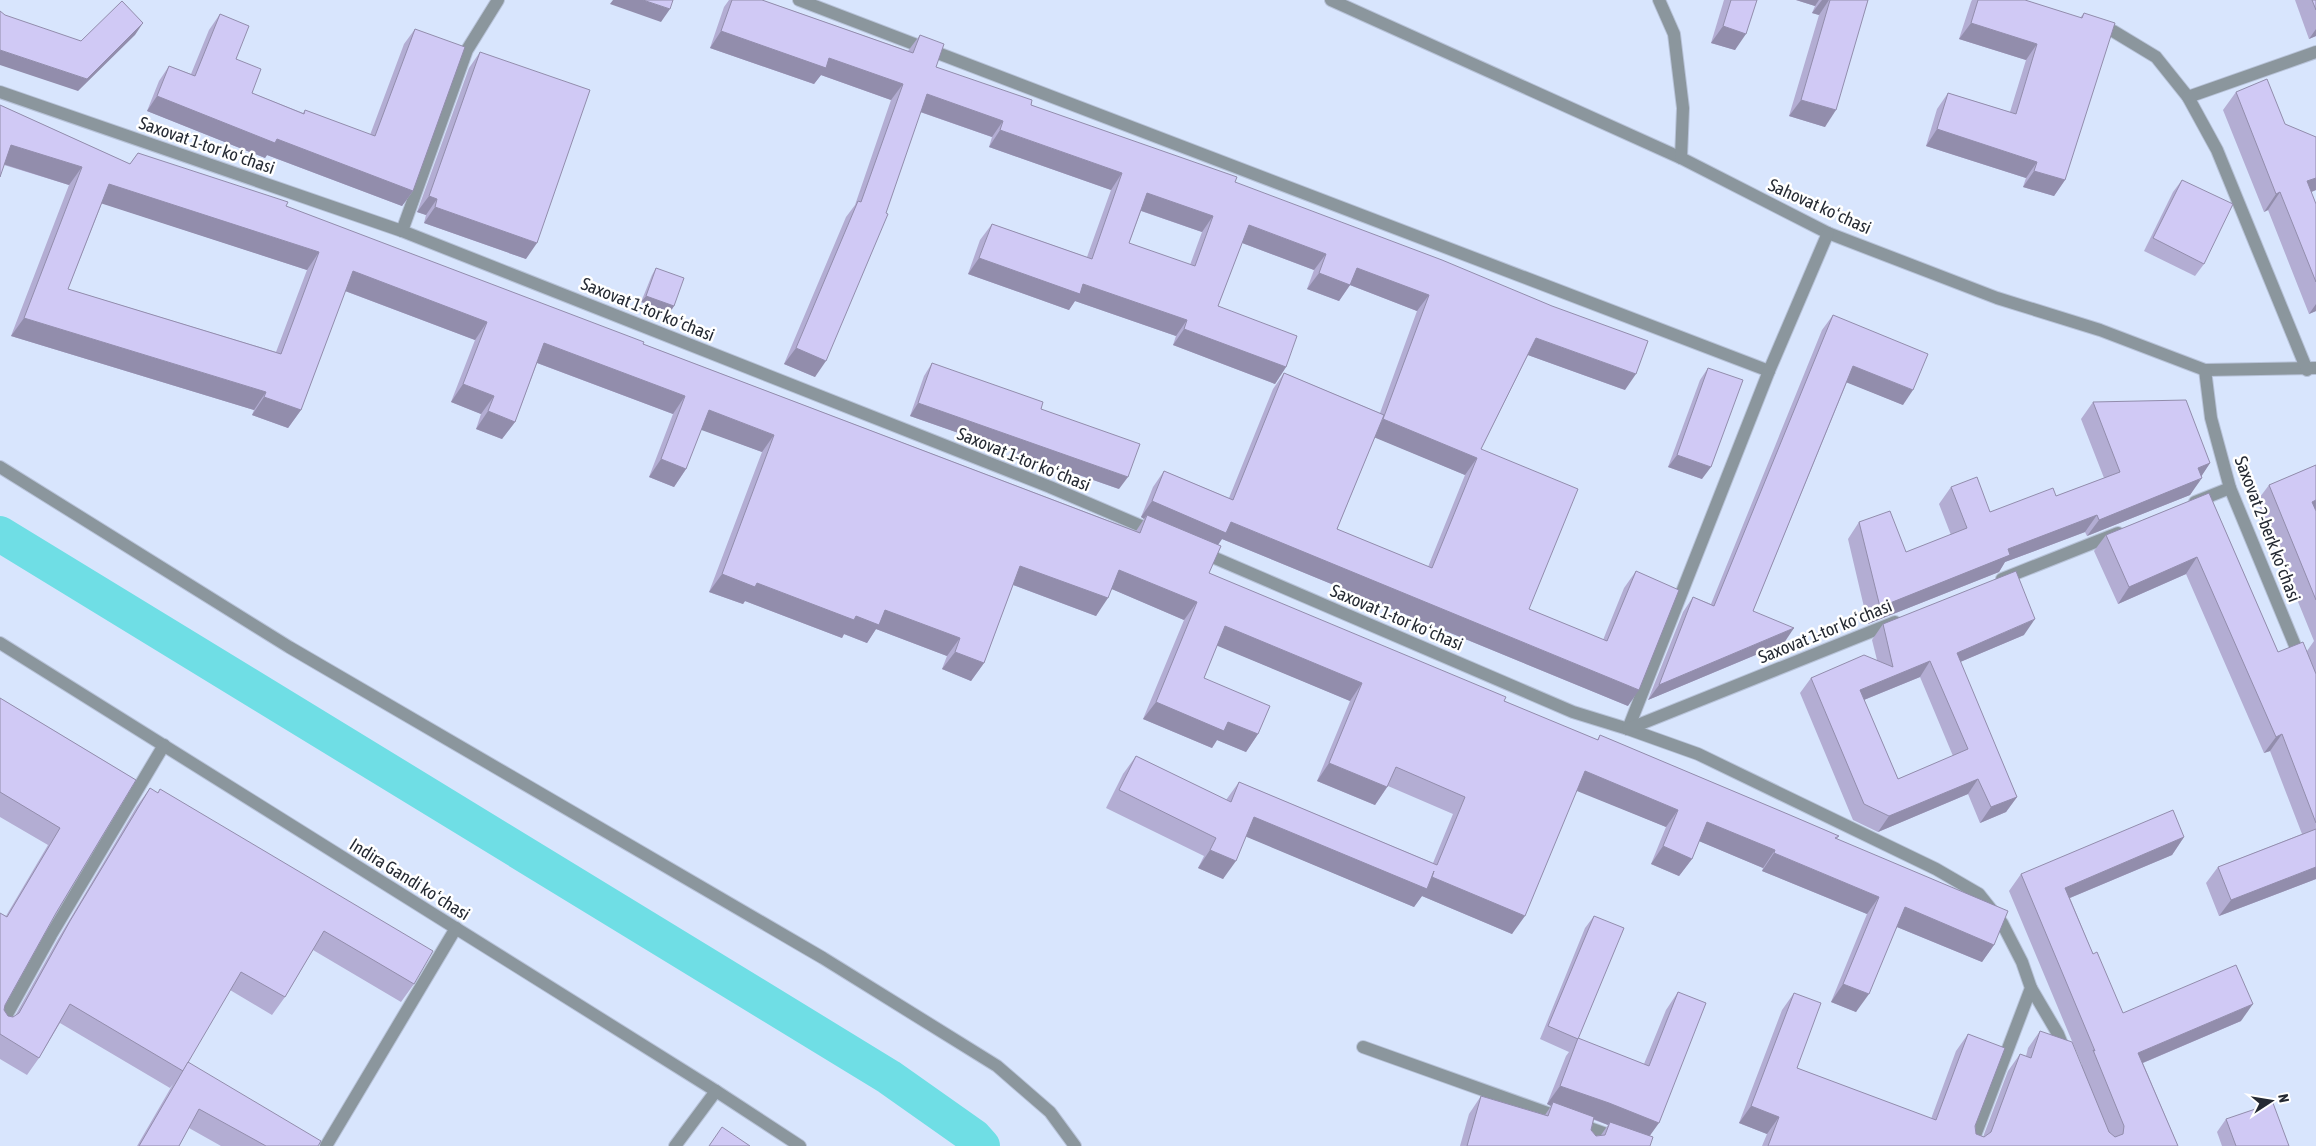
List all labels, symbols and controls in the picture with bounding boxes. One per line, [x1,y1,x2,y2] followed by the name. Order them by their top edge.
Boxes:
[136,112,278,178] street label: Saxovat 1-tor koʻchasi
[1765,174,1875,238] street label: Sahovat koʻchasi
[578,273,718,345] street label: Saxovat 1-tor koʻchasi
[954,423,1094,495] street label: Saxovat 1-tor koʻchasi
[2231,453,2305,605] street label: Saxovat 2-berk koʻchasi
[1327,580,1467,654] street label: Saxovat 1-tor koʻchasi
[1755,595,1895,667] street label: Saxovat 1-tor koʻchasi
[346,834,474,924] street label: Indira Gandi koʻchasi
[2246,1076,2296,1126] north arrow
[2275,1093,2292,1104] text: N

